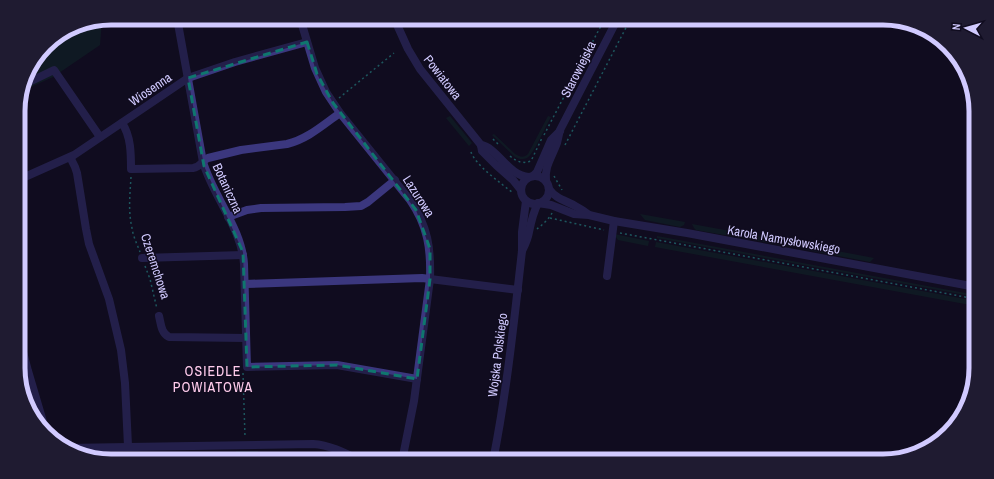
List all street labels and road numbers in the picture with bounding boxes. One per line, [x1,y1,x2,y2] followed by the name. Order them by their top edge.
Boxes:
[557,38,600,100] street label: Starowiejska
[420,52,465,103] street label: Powiatowa
[126,69,175,110] street label: Wiosenna
[209,160,247,216] street label: Botaniczna
[399,172,438,220] street label: Lazurowa
[726,221,842,258] street label: Karola Namysłowskiego
[137,231,174,301] street label: Czeremchowa
[484,312,511,398] street label: Wojska Polskiego

